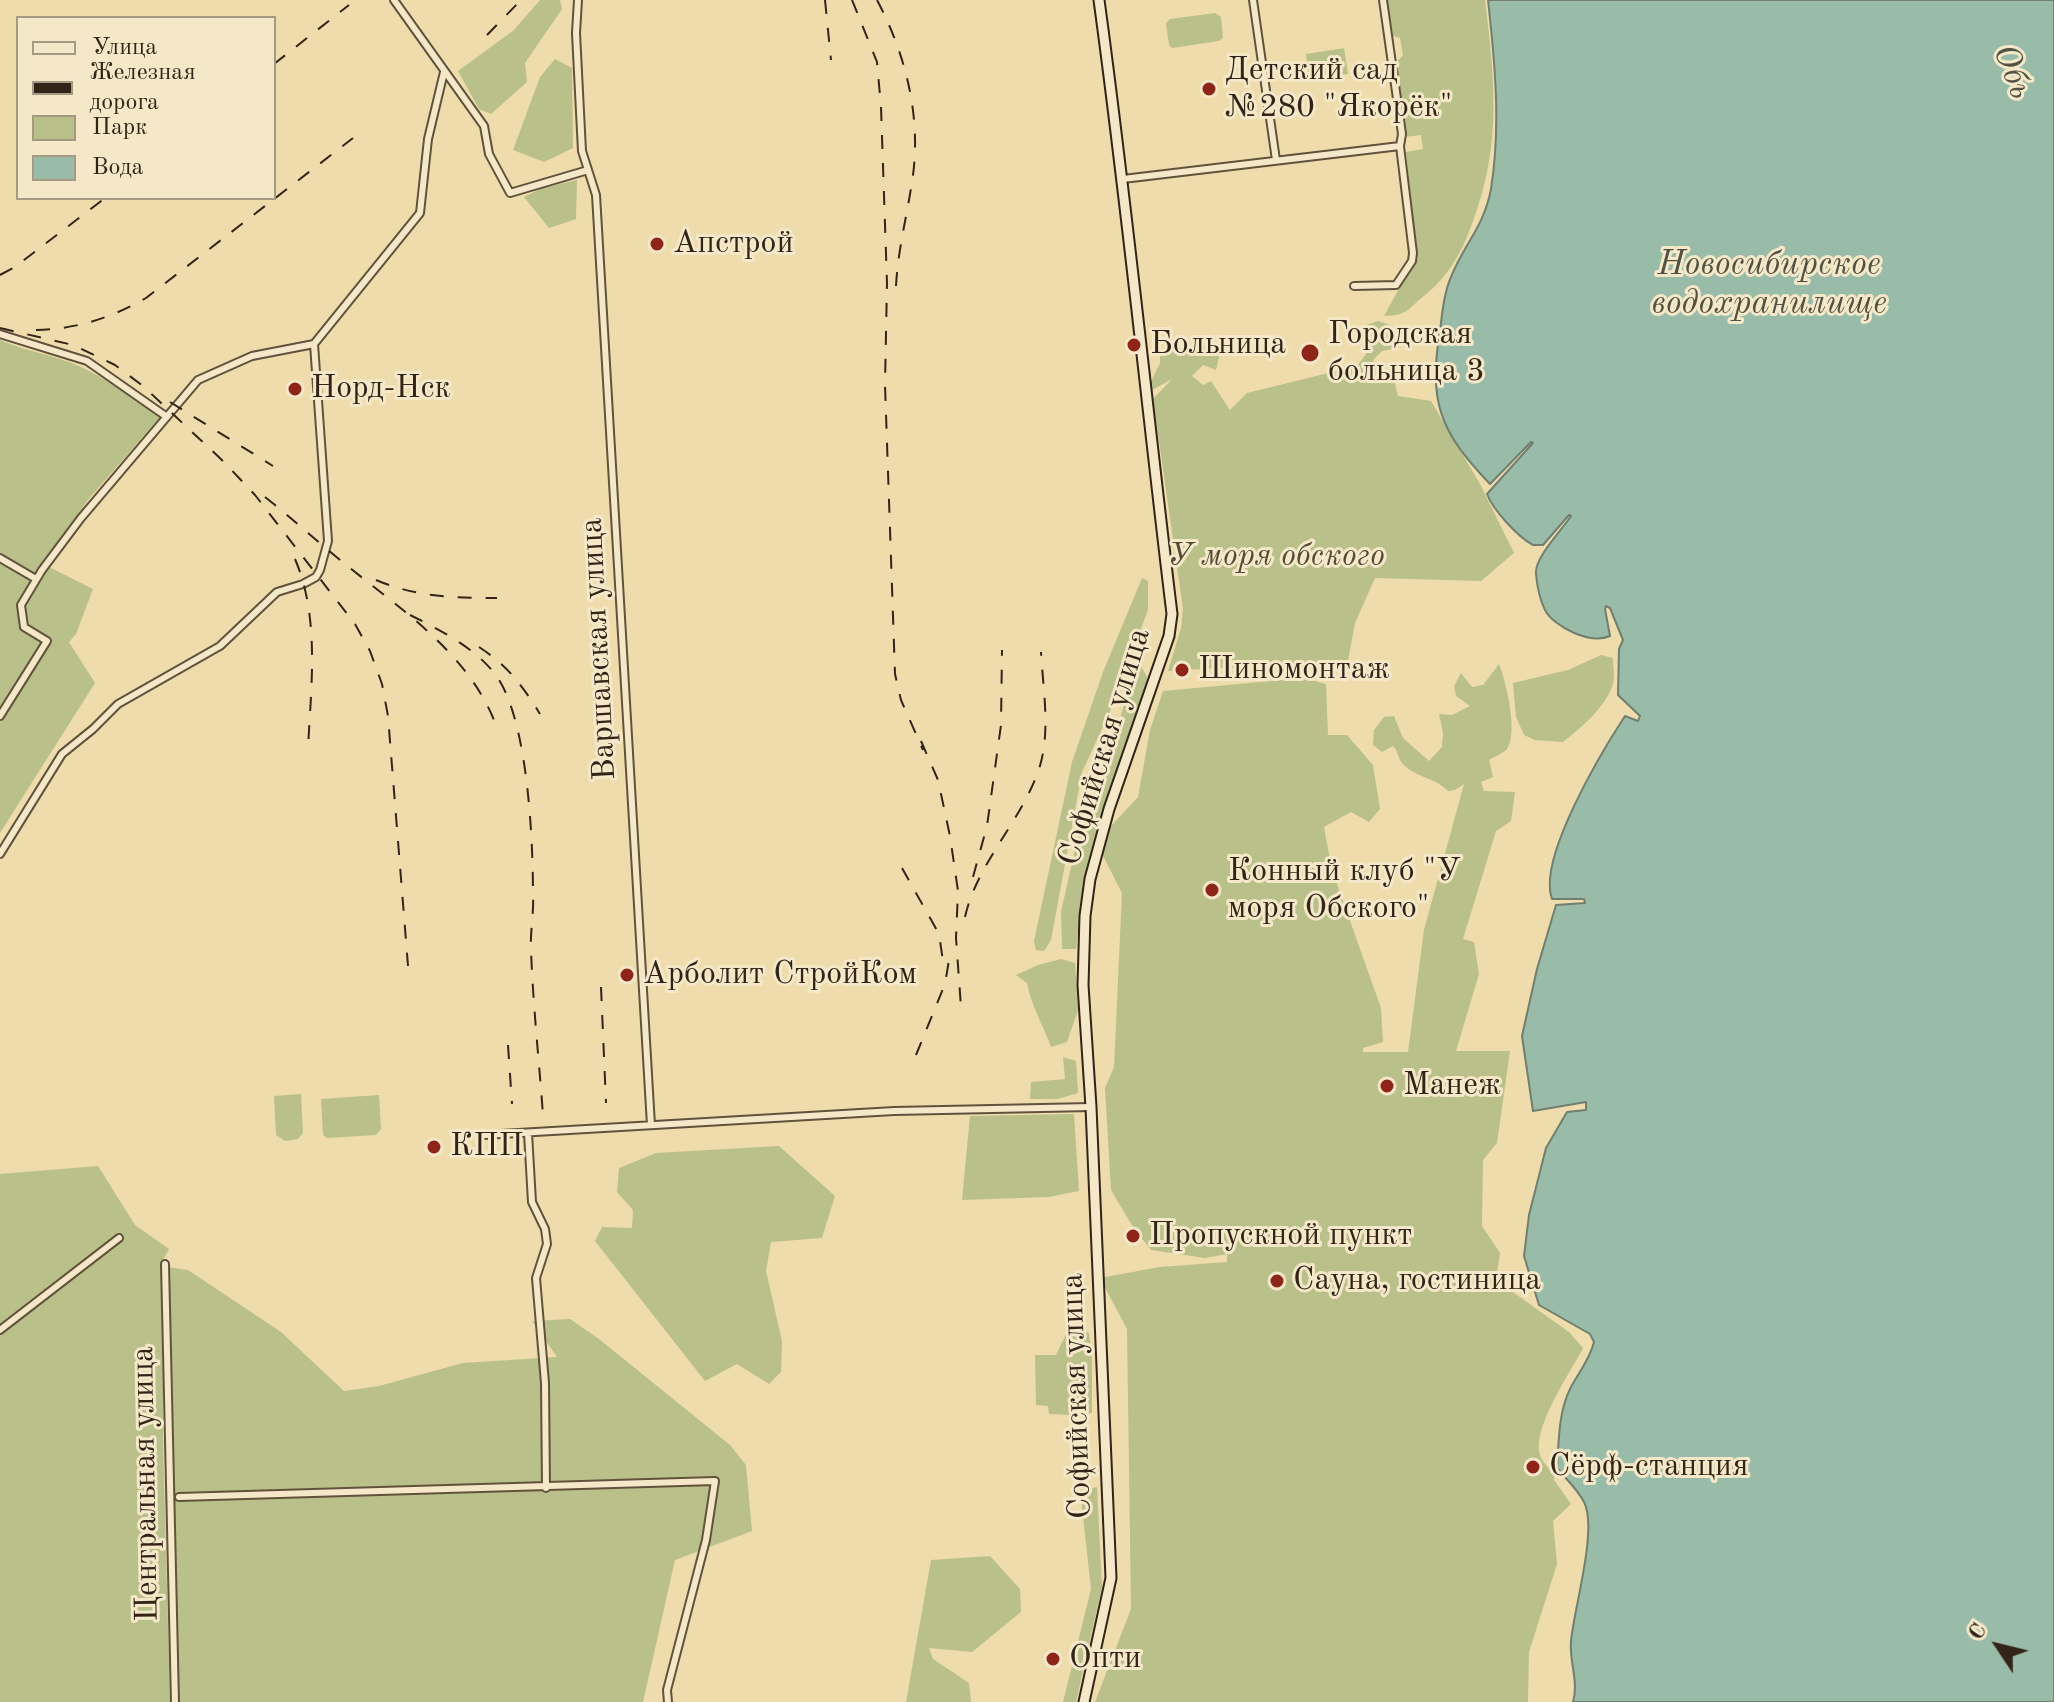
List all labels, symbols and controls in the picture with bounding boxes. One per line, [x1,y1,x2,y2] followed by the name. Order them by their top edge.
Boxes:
[16,16,276,200] legend
[92,36,157,60] text: Улица
[1983,39,2041,105] water label: Обь
[1225,52,1452,127] place label: Детский сад №280 "Якорёк"
[89,61,196,115] text: Железная дорога
[1200,80,1218,98] marker: Детский сад №280 "Якорёк"
[92,116,147,140] text: Парк
[92,156,143,180] text: Вода
[673,225,794,263] place label: Апстрой
[648,235,666,253] marker: Апстрой
[1651,245,1887,324] water label: Новосибирское водохранилище
[1328,316,1485,391] place label: Городская больница 3
[1150,326,1286,364] place label: Больница
[1125,336,1143,354] marker: Больница
[1299,342,1321,364] marker: Городская больница 3
[311,370,451,408] place label: Норд-Нск
[286,380,304,398] marker: Норд-Нск
[573,517,625,781] street label: Варшавская улица
[1167,538,1385,576] park label: У моря обского
[1051,624,1159,870] street label: Софийская улица
[1198,651,1390,689] place label: Шиномонтаж
[1173,661,1191,679] marker: Шиномонтаж
[1228,853,1461,928] place label: Конный клуб "У моря Обского"
[1203,881,1221,899] marker: Конный клуб "У моря Обского"
[643,956,917,994] place label: Арболит СтройКом
[618,966,636,984] marker: Арболит СтройКом
[1403,1067,1501,1105] place label: Манеж
[1378,1077,1396,1095] marker: Манеж
[450,1128,524,1166] place label: КПП
[425,1138,443,1156] marker: КПП
[1149,1217,1412,1255] place label: Пропускной пункт
[1124,1227,1142,1245] marker: Пропускной пункт
[1293,1262,1541,1300] place label: Сауна, гостиница
[1054,1272,1100,1520] street label: Софийская улица
[1268,1272,1286,1290] marker: Сауна, гостиница
[124,1346,168,1622] street label: Центральная улица
[1549,1448,1749,1486] place label: Сёрф-станция
[1524,1458,1542,1476] marker: Сёрф-станция
[1958,1606,2038,1686] north arrow
[1965,1620,1992,1644] text: С
[1069,1640,1141,1678] place label: Опти
[1044,1650,1062,1668] marker: Опти

